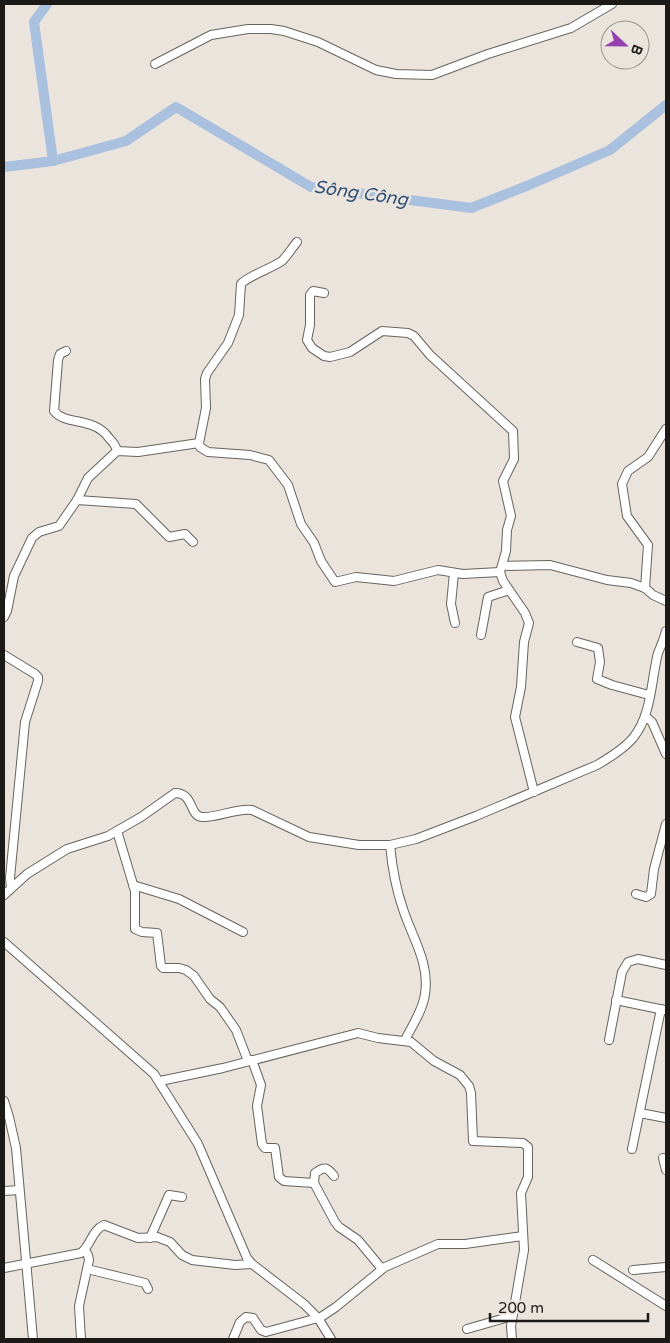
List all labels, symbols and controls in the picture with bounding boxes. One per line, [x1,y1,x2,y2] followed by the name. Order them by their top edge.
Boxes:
[600,20,650,70] north arrow
[627,42,646,58] text: B
[313,176,411,211] water label: Sông Công
[490,1290,648,1322] scale bar
[498,1299,544,1317] text: 200 m

